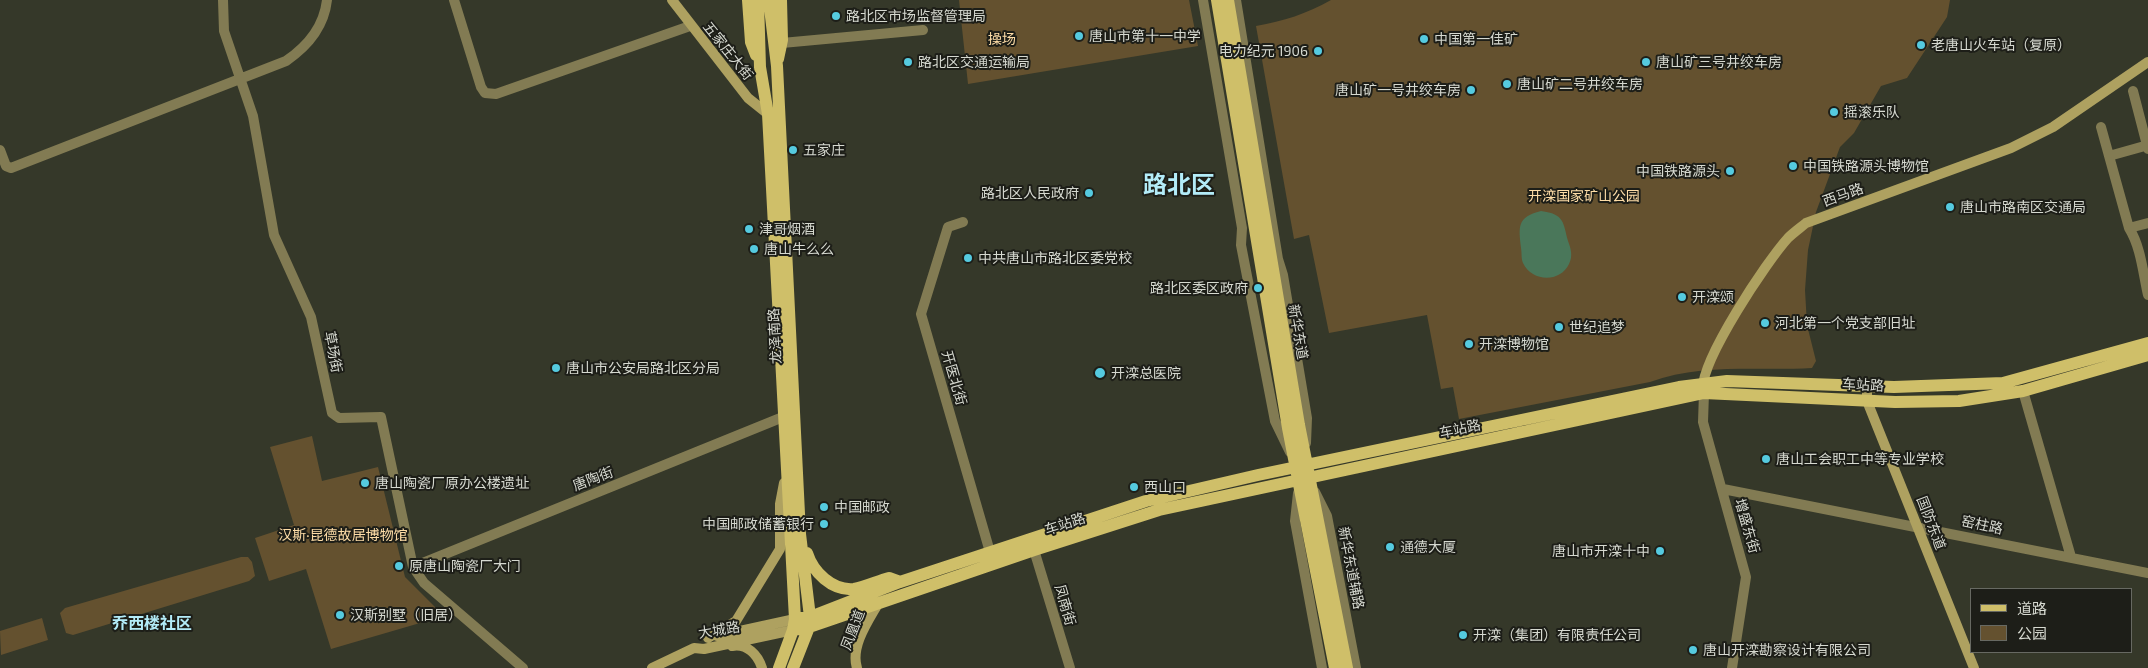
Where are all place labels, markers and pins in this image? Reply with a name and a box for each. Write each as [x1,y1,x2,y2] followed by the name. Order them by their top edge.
[846,8,986,24] place label: 路北区市场监督管理局
[830,10,842,22] marker: 路北区市场监督管理局
[1089,28,1201,44] place label: 唐山市第十一中学
[1073,30,1085,42] marker: 唐山市第十一中学
[1434,31,1518,47] place label: 中国第一佳矿
[1418,33,1430,45] marker: 中国第一佳矿
[1931,37,2071,53] place label: 老唐山火车站（复原）
[1915,39,1927,51] marker: 老唐山火车站（复原）
[1219,43,1308,59] place label: 电力纪元 1906
[1312,45,1324,57] marker: 电力纪元 1906
[918,54,1030,70] place label: 路北区交通运输局
[1656,54,1782,70] place label: 唐山矿三号井绞车房
[902,56,914,68] marker: 路北区交通运输局
[1640,56,1652,68] marker: 唐山矿三号井绞车房
[1517,76,1643,92] place label: 唐山矿二号井绞车房
[1501,78,1513,90] marker: 唐山矿二号井绞车房
[1335,82,1461,98] place label: 唐山矿一号井绞车房
[1465,84,1477,96] marker: 唐山矿一号井绞车房
[1844,104,1900,120] place label: 摇滚乐队
[1828,106,1840,118] marker: 摇滚乐队
[803,142,845,158] place label: 五家庄
[787,144,799,156] marker: 五家庄
[1803,158,1929,174] place label: 中国铁路源头博物馆
[1787,160,1799,172] marker: 中国铁路源头博物馆
[1636,163,1720,179] place label: 中国铁路源头
[1724,165,1736,177] marker: 中国铁路源头
[981,185,1079,201] place label: 路北区人民政府
[1083,187,1095,199] marker: 路北区人民政府
[1960,199,2086,215] place label: 唐山市路南区交通局
[1944,201,1956,213] marker: 唐山市路南区交通局
[759,221,815,237] place label: 津哥烟酒
[743,223,755,235] marker: 津哥烟酒
[764,241,834,257] place label: 唐山牛么么
[748,243,760,255] marker: 唐山牛么么
[978,250,1132,266] place label: 中共唐山市路北区委党校
[962,252,974,264] marker: 中共唐山市路北区委党校
[1150,280,1248,296] place label: 路北区委区政府
[1252,282,1264,294] marker: 路北区委区政府
[1692,289,1734,305] place label: 开滦颂
[1676,291,1688,303] marker: 开滦颂
[1775,315,1915,331] place label: 河北第一个党支部旧址
[1759,317,1771,329] marker: 河北第一个党支部旧址
[1569,319,1625,335] place label: 世纪追梦
[1553,321,1565,333] marker: 世纪追梦
[1479,336,1549,352] place label: 开滦博物馆
[1463,338,1475,350] marker: 开滦博物馆
[566,360,720,376] place label: 唐山市公安局路北区分局
[550,362,562,374] marker: 唐山市公安局路北区分局
[1111,365,1181,381] place label: 开滦总医院
[1093,366,1107,380] marker: 开滦总医院
[1776,451,1944,467] place label: 唐山工会职工中等专业学校
[1760,453,1772,465] marker: 唐山工会职工中等专业学校
[375,475,529,491] place label: 唐山陶瓷厂原办公楼遗址
[359,477,371,489] marker: 唐山陶瓷厂原办公楼遗址
[1144,479,1186,495] place label: 西山口
[1128,481,1140,493] marker: 西山口
[834,499,890,515] place label: 中国邮政
[818,501,830,513] marker: 中国邮政
[702,516,814,532] place label: 中国邮政储蓄银行
[818,518,830,530] marker: 中国邮政储蓄银行
[1400,539,1456,555] place label: 通德大厦
[1384,541,1396,553] marker: 通德大厦
[1552,543,1650,559] place label: 唐山市开滦十中
[1654,545,1666,557] marker: 唐山市开滦十中
[409,558,521,574] place label: 原唐山陶瓷厂大门
[393,560,405,572] marker: 原唐山陶瓷厂大门
[350,607,462,623] place label: 汉斯别墅（旧居）
[334,609,346,621] marker: 汉斯别墅（旧居）
[1473,627,1641,643] place label: 开滦（集团）有限责任公司
[1457,629,1469,641] marker: 开滦（集团）有限责任公司
[1703,642,1871,658] place label: 唐山开滦勘察设计有限公司
[1687,644,1699,656] marker: 唐山开滦勘察设计有限公司

